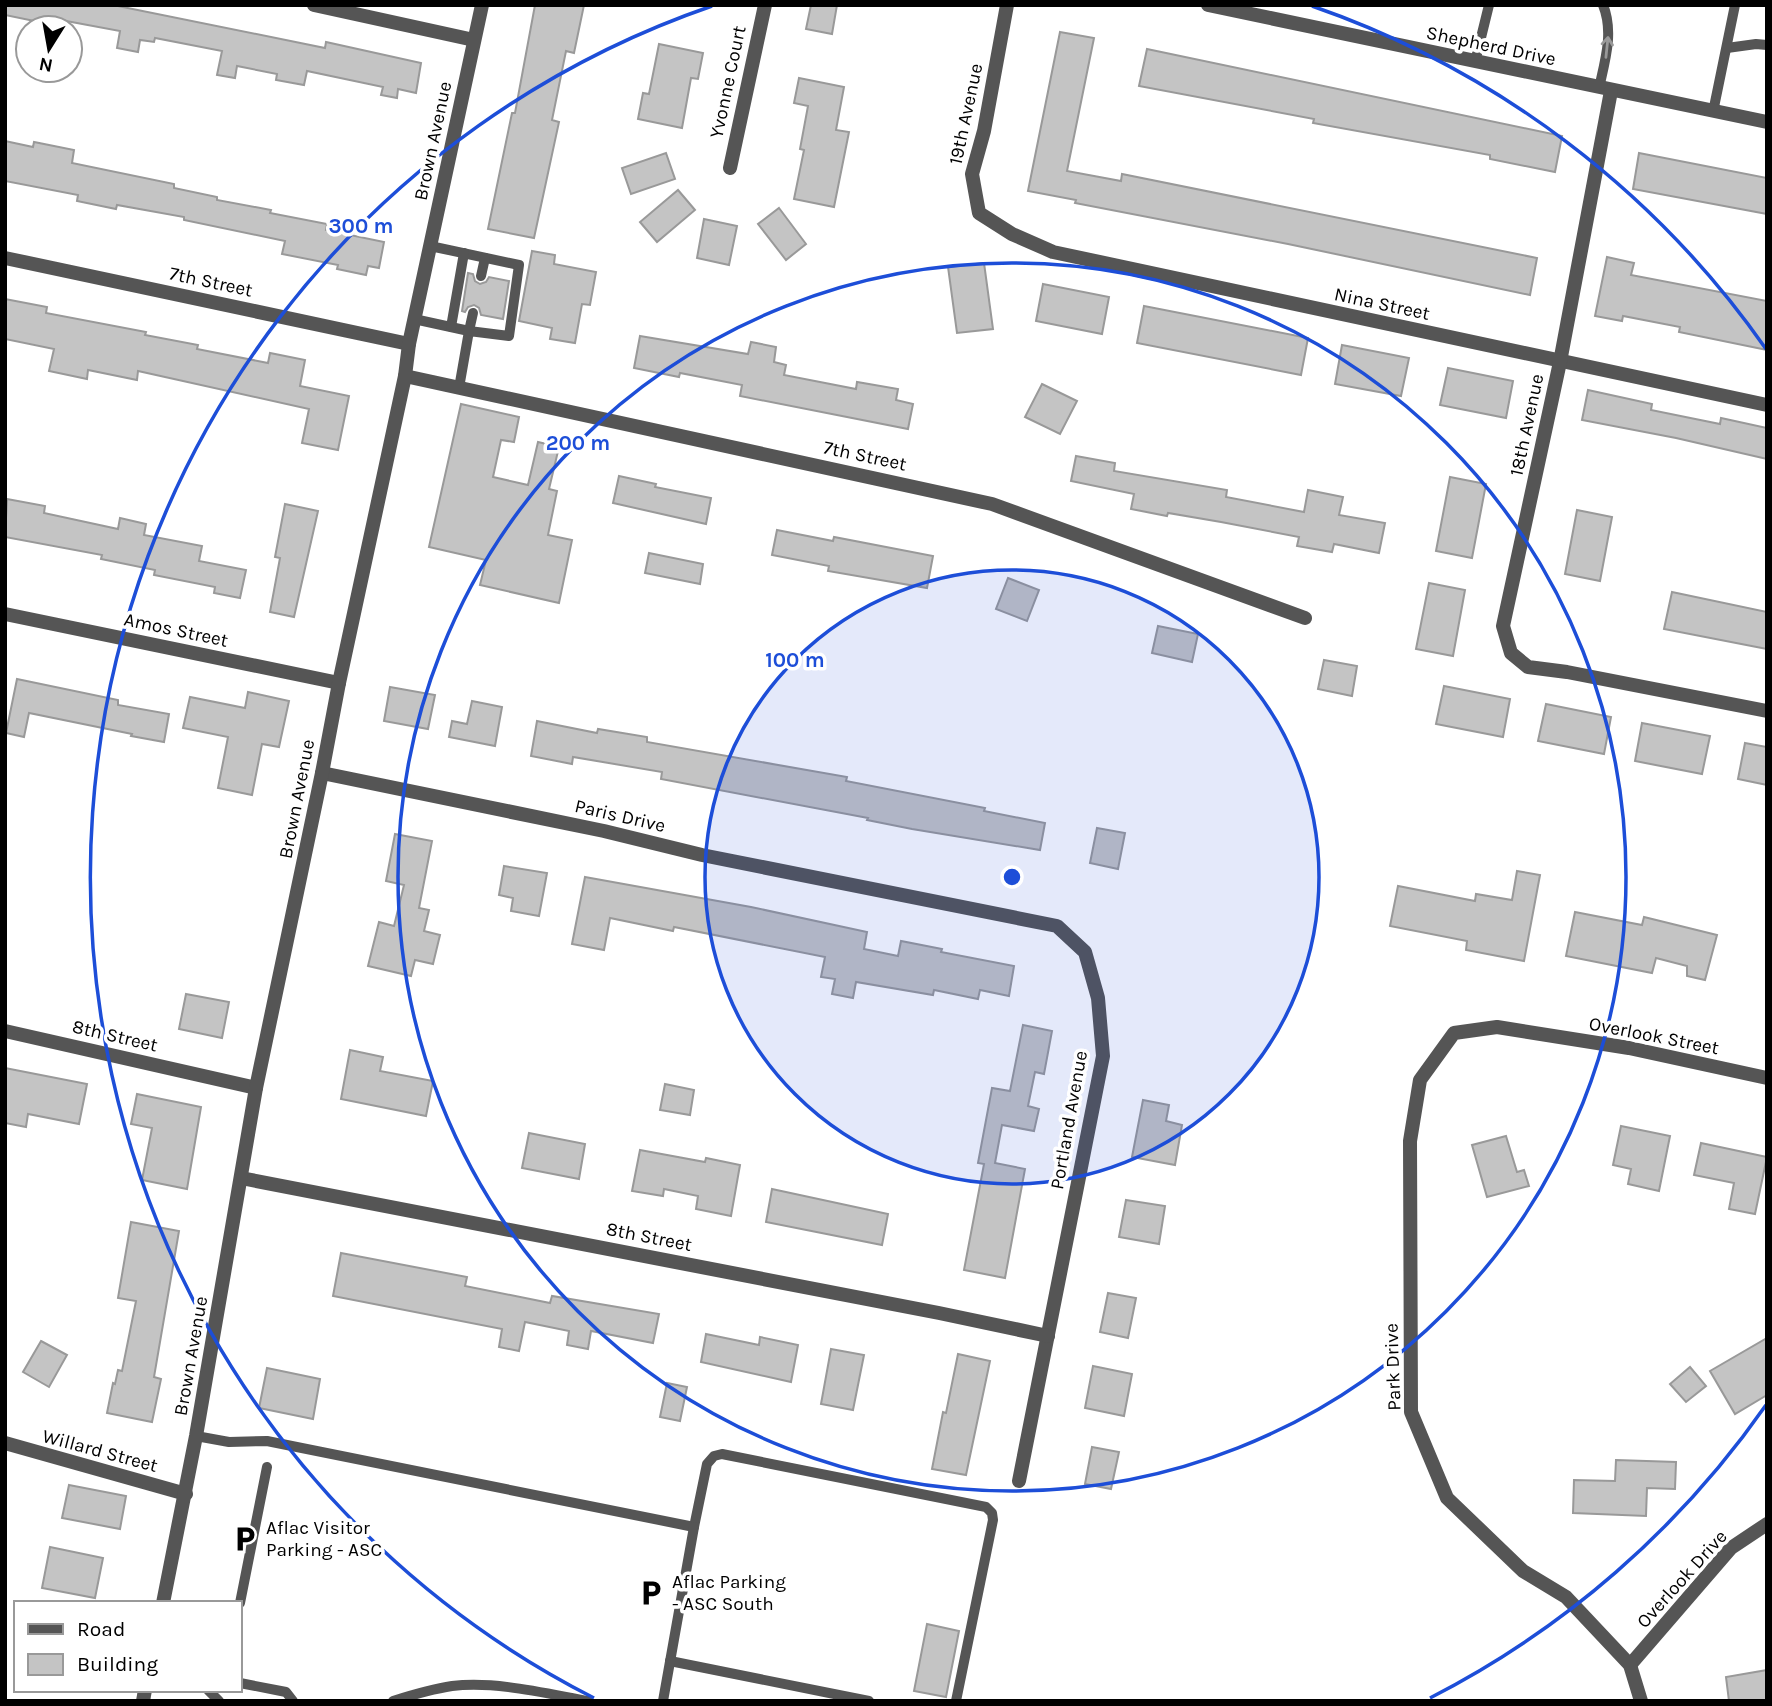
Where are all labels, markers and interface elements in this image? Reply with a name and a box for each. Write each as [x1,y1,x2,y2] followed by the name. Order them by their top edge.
[14,14,84,84] north arrow
[1424,22,1558,70] street label: Shepherd Drive
[705,24,751,140] street label: Yvonne Court
[1600,36,1613,58] one-way arrow
[37,53,55,77] text: N
[945,61,987,167] street label: 19th Avenue
[410,79,456,203] street label: Brown Avenue
[329,214,393,238] text: 300 m
[168,262,254,302] street label: 7th Street
[1332,283,1432,325] street label: Nina Street
[1505,372,1549,478] street label: 18th Avenue
[546,431,610,455] text: 200 m
[822,436,908,476] street label: 7th Street
[122,608,230,652] street label: Amos Street
[765,648,825,672] text: 100 m
[275,737,319,861] street label: Brown Avenue
[573,795,667,837] street label: Paris Drive
[1000,865,1024,889] centre of rings
[1587,1013,1721,1059] street label: Overlook Street
[70,1016,160,1056] street label: 8th Street
[1046,1049,1092,1191] street label: Portland Avenue
[604,1218,694,1256] street label: 8th Street
[170,1294,212,1418] street label: Brown Avenue
[1380,1323,1406,1411] street label: Park Drive
[40,1425,160,1477] street label: Willard Street
[266,1517,382,1561] place label: Aflac Visitor Parking - ASC
[230,1524,260,1554] parking icon: Aflac Visitor Parking - ASC
[1632,1526,1732,1632] street label: Overlook Drive
[672,1571,786,1615] place label: Aflac Parking - ASC South
[636,1578,666,1608] parking icon: Aflac Parking - ASC South
[14,1601,242,1692] legend
[77,1617,125,1641] text: Road
[77,1652,158,1676] text: Building

